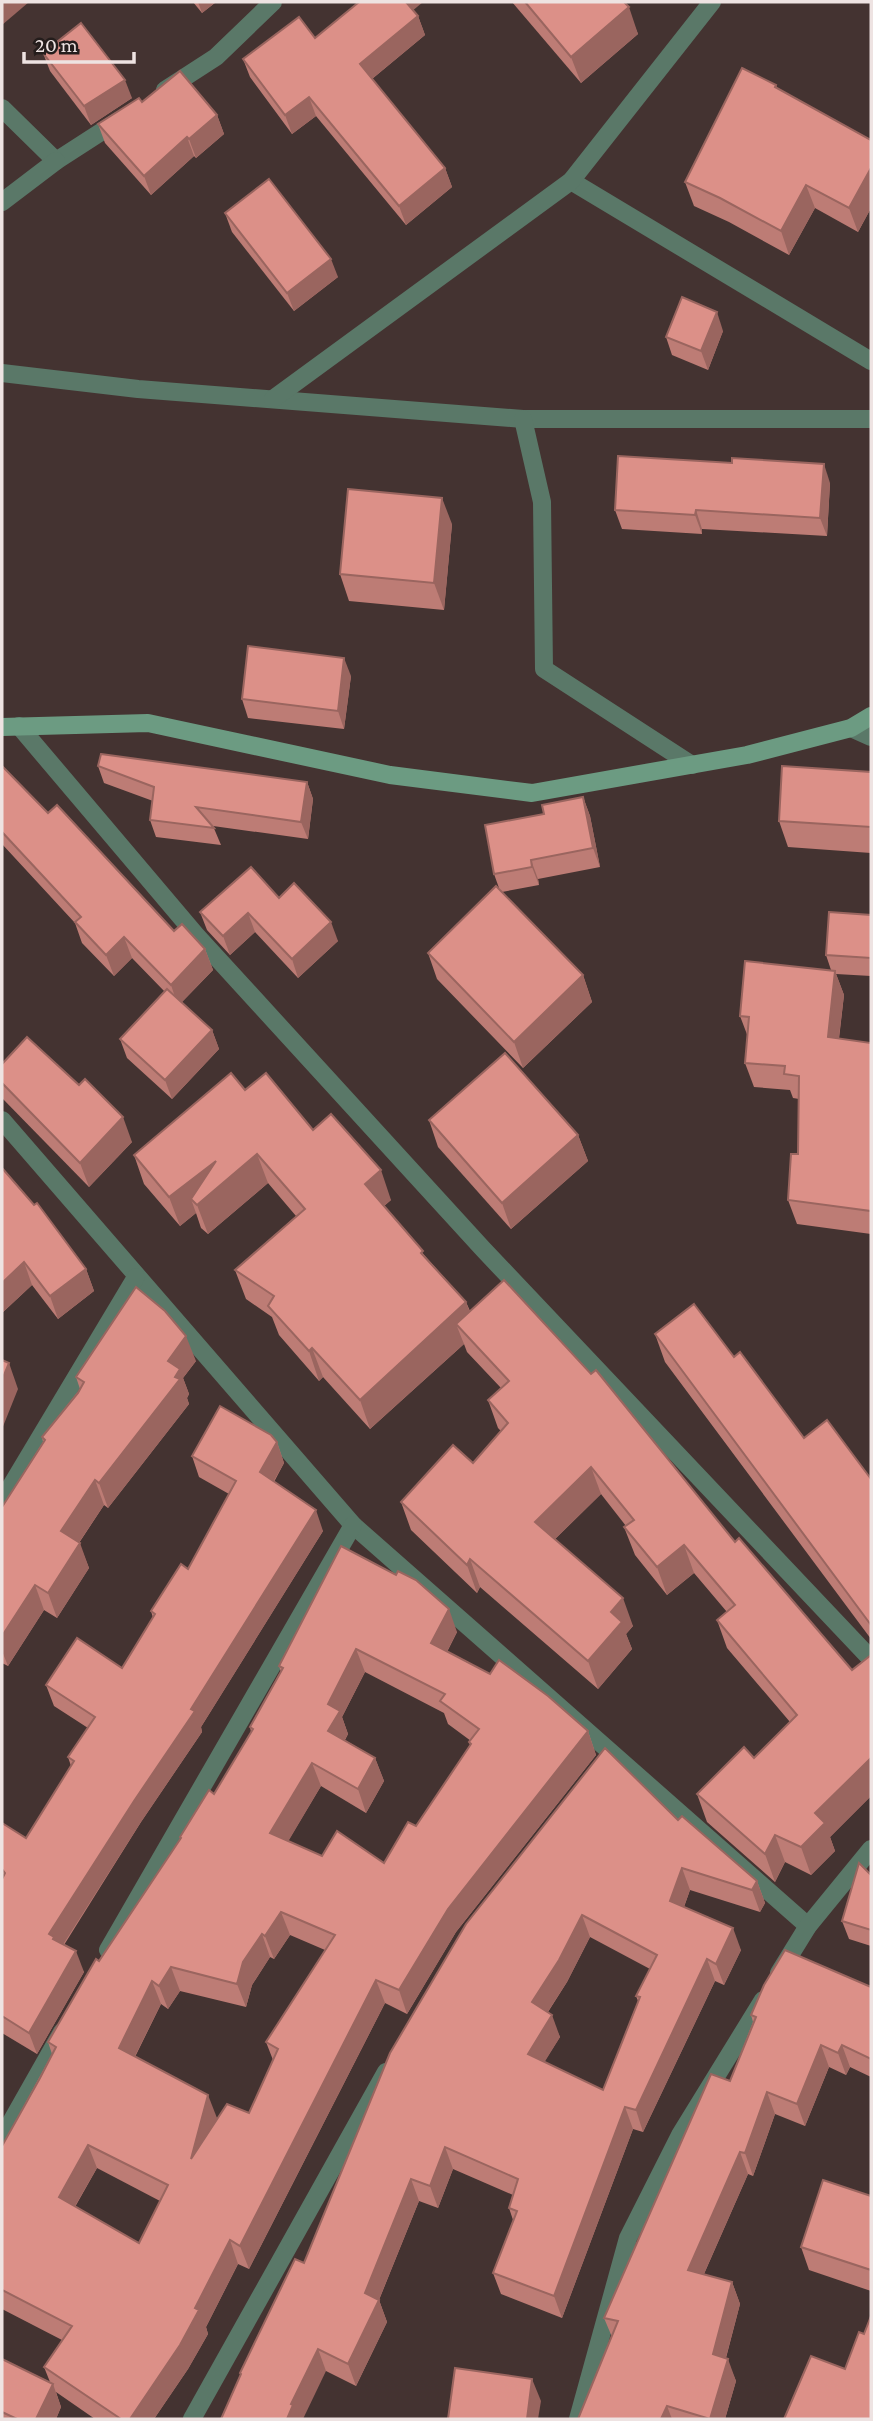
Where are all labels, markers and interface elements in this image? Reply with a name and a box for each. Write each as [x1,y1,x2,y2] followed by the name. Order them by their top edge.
[24,21,135,65] scale bar
[35,33,78,57] text: 20 m

